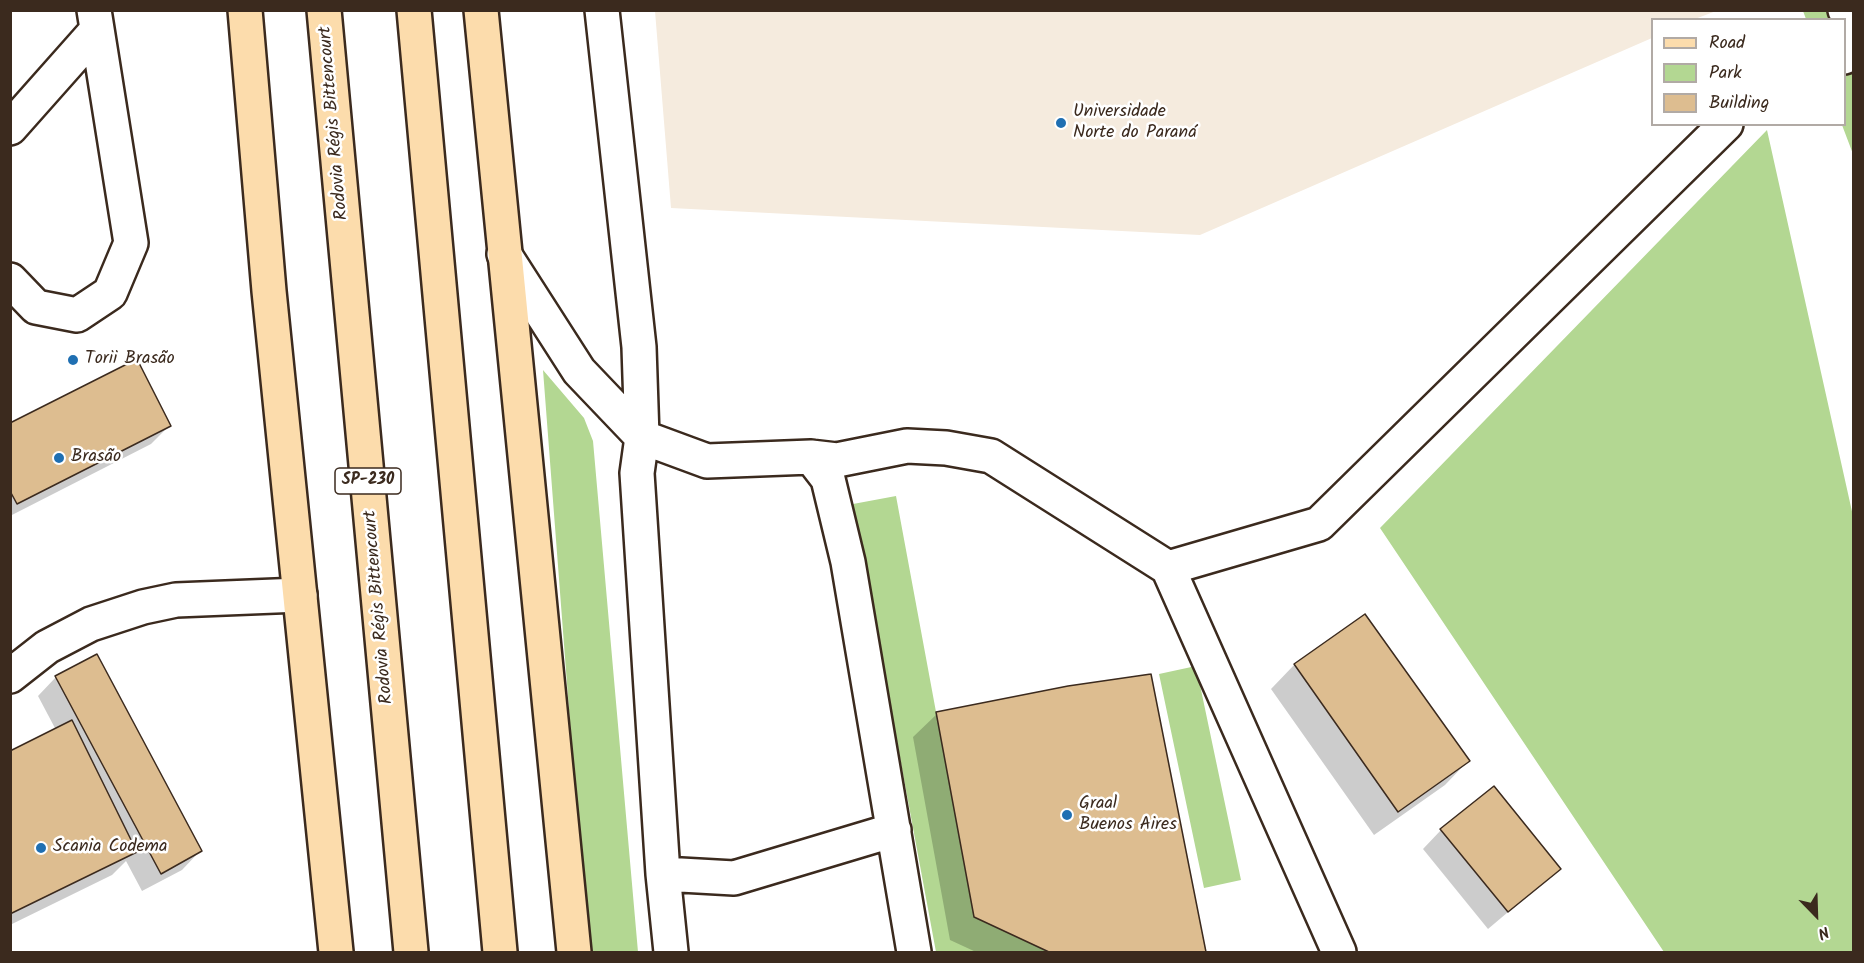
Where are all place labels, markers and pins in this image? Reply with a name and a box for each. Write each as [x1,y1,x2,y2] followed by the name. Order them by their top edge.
[1073,102,1197,144] place label: Universidade Norte do Paraná
[1054,116,1068,130] marker: Universidade Norte do Paraná
[85,349,175,371] place label: Torii Brasão
[66,353,80,367] marker: Torii Brasão
[71,447,121,469] place label: Brasão
[52,451,66,465] marker: Brasão
[1079,794,1177,836] place label: Graal Buenos Aires
[1060,808,1074,822] marker: Graal Buenos Aires
[53,837,167,859] place label: Scania Codema
[34,841,48,855] marker: Scania Codema

